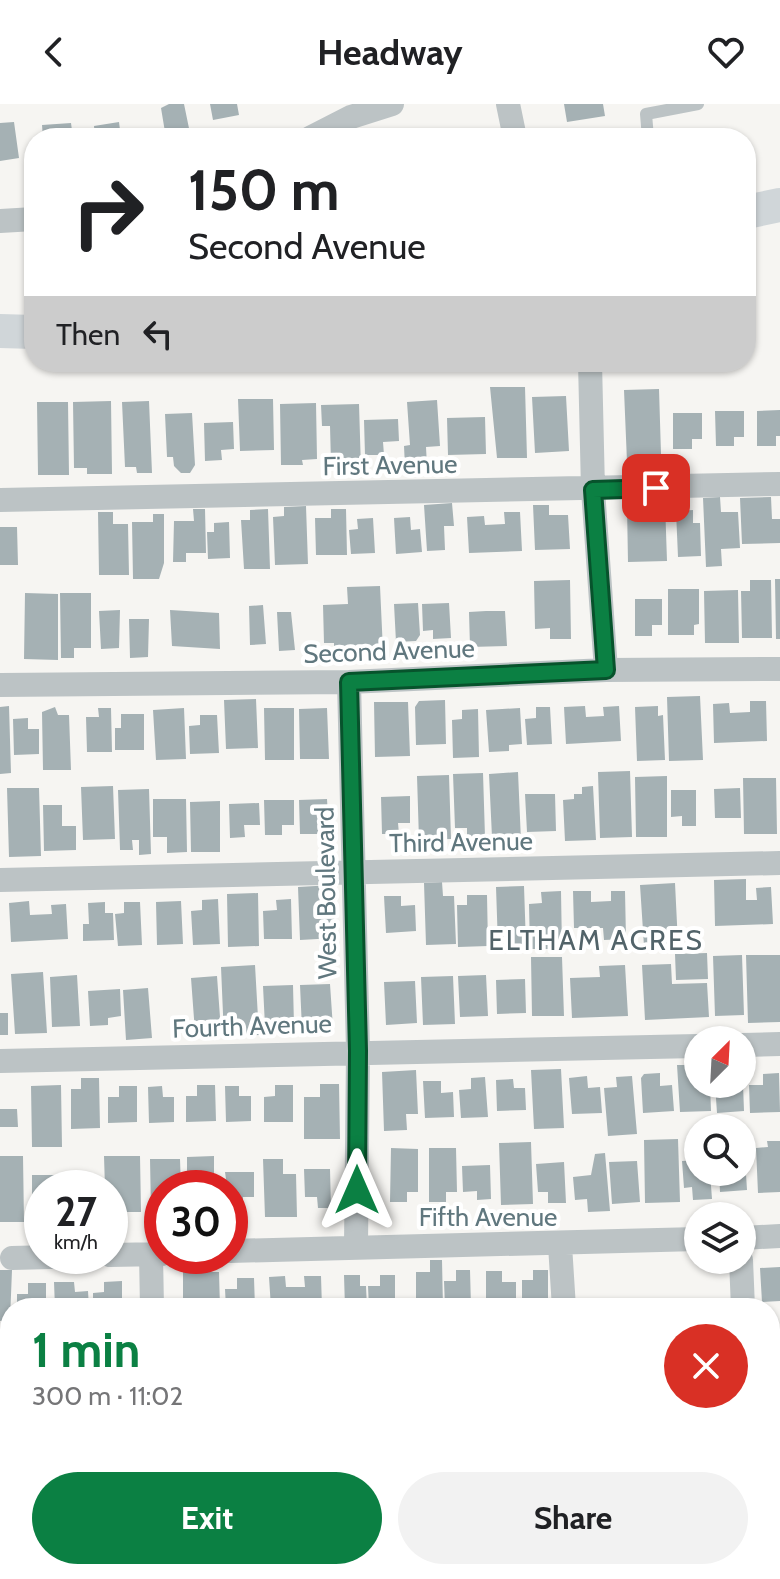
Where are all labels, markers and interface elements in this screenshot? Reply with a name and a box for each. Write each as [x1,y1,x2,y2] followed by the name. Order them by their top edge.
[32,30,76,74] icon: back
[317,30,463,74] text: Headway
[704,30,748,74] icon: heart
[188,156,340,224] text: 150 m
[56,160,160,264] icon: right
[188,224,426,268] text: Second Avenue
[136,312,180,356] icon: left
[56,316,120,353] text: Then
[322,448,458,482] street label: First Avenue
[622,454,690,522] pin
[634,466,678,510] icon: arrive
[303,632,475,670] street label: Second Avenue
[308,807,344,979] street label: West Boulevard
[389,825,533,859] street label: Third Avenue
[488,923,704,957] district label: ELTHAM ACRES
[172,1007,332,1045] street label: Fourth Avenue
[684,1026,756,1098] north arrow
[684,1026,756,1274] map controls
[684,1114,756,1186] button: search
[315,1148,399,1232] position arrow
[144,1170,248,1274] speed limit sign: 30
[55,1187,97,1236] text: 27
[419,1201,557,1233] street label: Fifth Avenue
[684,1202,756,1274] button: layers
[54,1230,98,1254] text: km/h
[32,1321,140,1379] text: 1 min
[664,1324,748,1408] button: close
[32,1380,183,1412] text: 300 m · 11:02
[32,1472,382,1564] button: Exit
[398,1472,748,1564] button: Share

